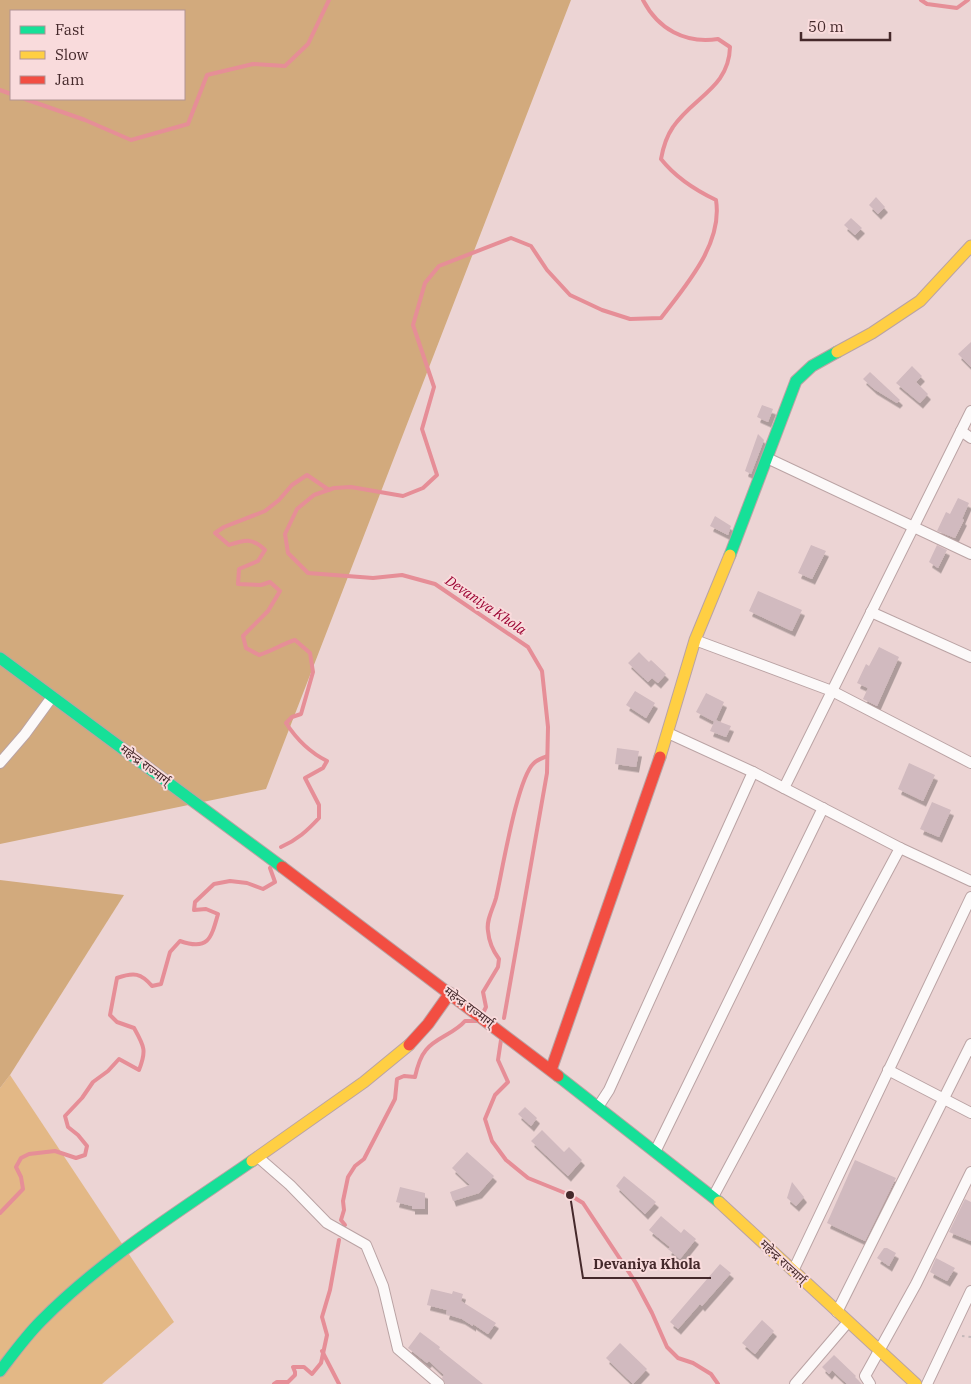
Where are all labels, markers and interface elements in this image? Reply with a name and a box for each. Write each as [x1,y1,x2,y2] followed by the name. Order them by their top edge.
[10,10,185,100] legend
[801,10,890,42] scale bar
[808,17,844,36] text: 50 m
[55,20,85,39] text: Fast
[55,45,89,64] text: Slow
[55,70,84,89] text: Jam
[441,571,530,639] water label: Devaniya Khola
[117,741,175,789] street label: महेन्द्र राज्मार्ग्
[441,983,499,1031] street label: महेन्द्र राज्मार्ग्
[757,1236,811,1288] street label: महेन्द्र राज्मार्ग्
[583,1249,711,1278] callout: Devaniya Khola
[593,1255,701,1273] text: Devaniya Khola

